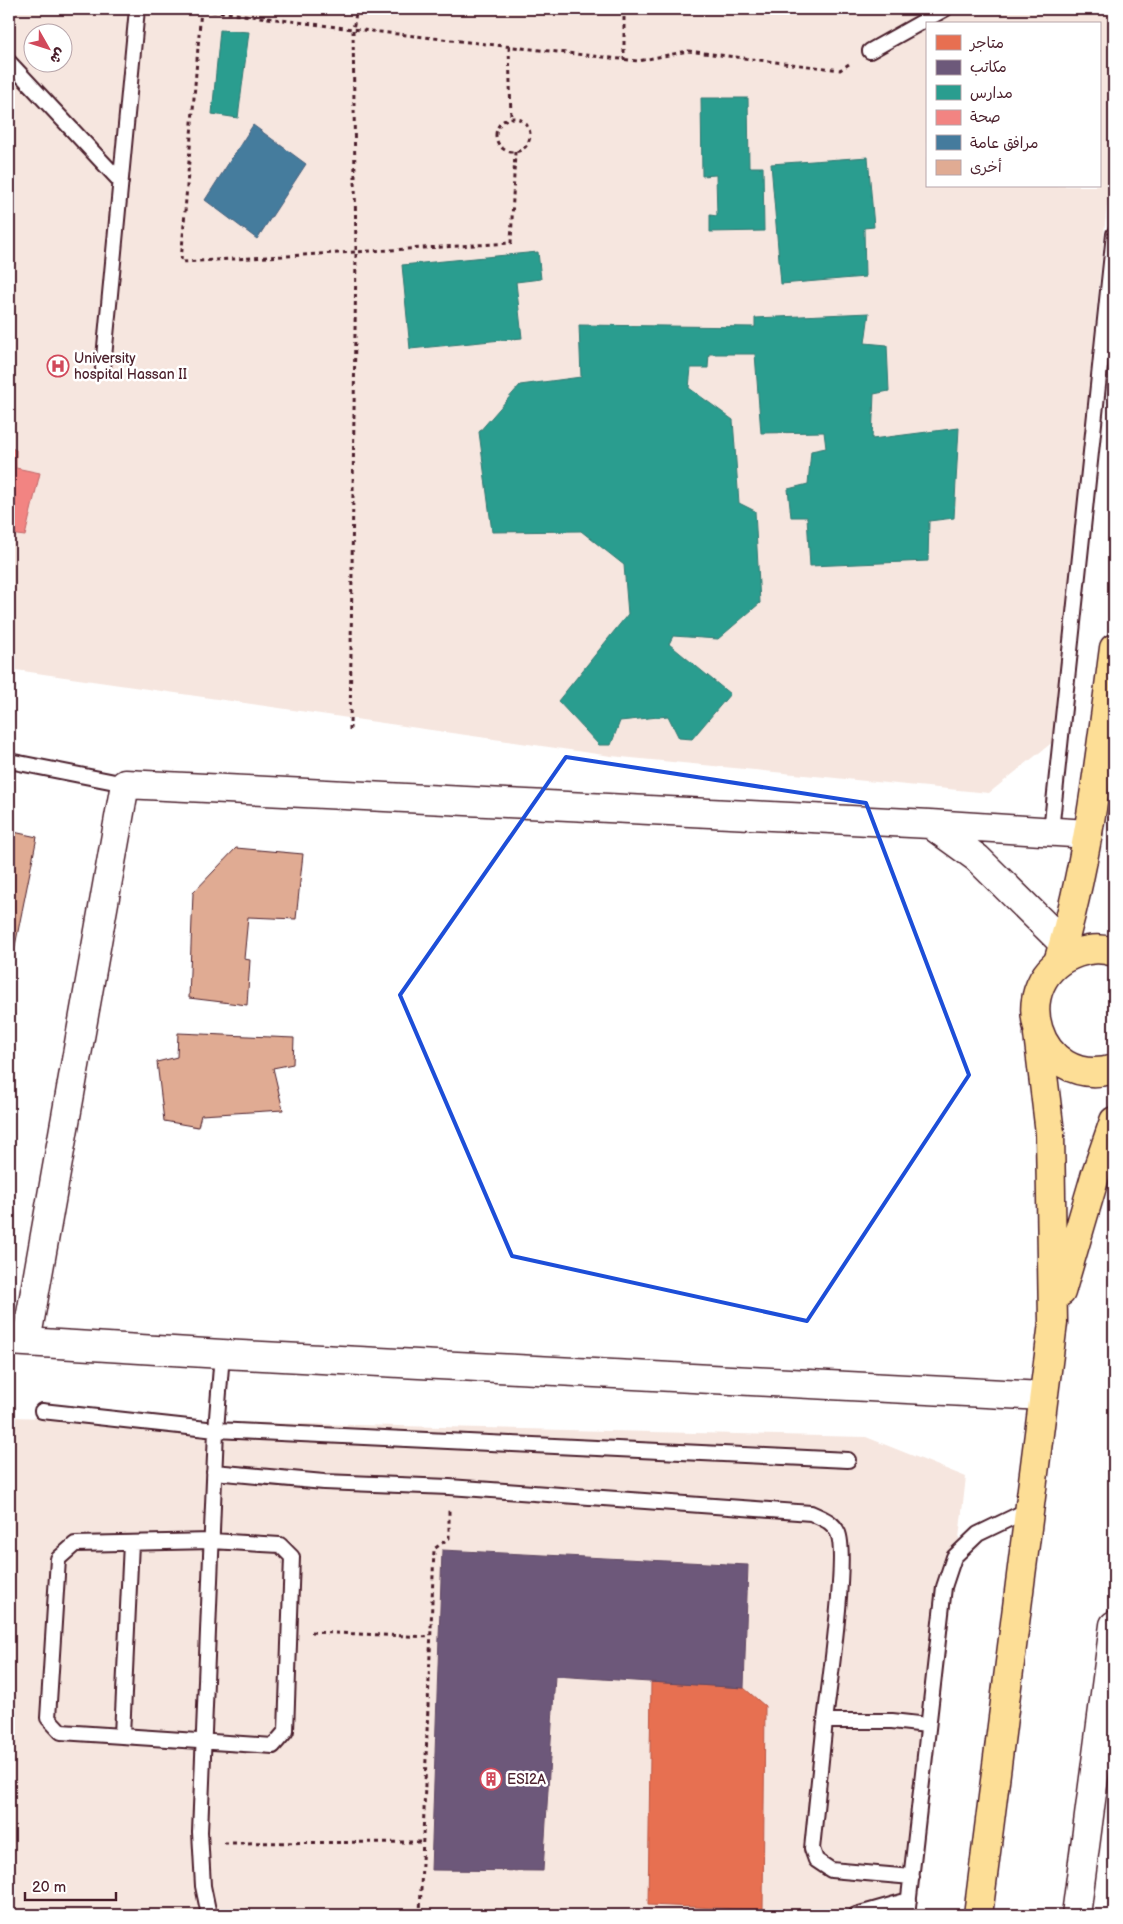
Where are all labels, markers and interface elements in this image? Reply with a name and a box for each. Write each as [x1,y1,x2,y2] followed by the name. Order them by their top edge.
[22,22,72,72] north arrow
[926,22,1100,188] legend
[968,34,1004,53] text: متاجر
[46,45,69,67] text: ش
[970,58,1007,77] text: مكاتب
[970,84,1013,103] text: مدارس
[970,108,1001,127] text: صحة
[970,134,1038,153] text: مرافق عامة
[970,158,1002,177] text: أخرى
[74,350,187,383] place label: University hospital Hassan II
[46,354,70,378] hospital icon: University hospital Hassan II
[479,1767,503,1791] building icon: ESI2A
[507,1771,546,1788] place label: ESI2A
[25,1869,116,1901] scale bar
[32,1878,66,1897] text: 20 m

